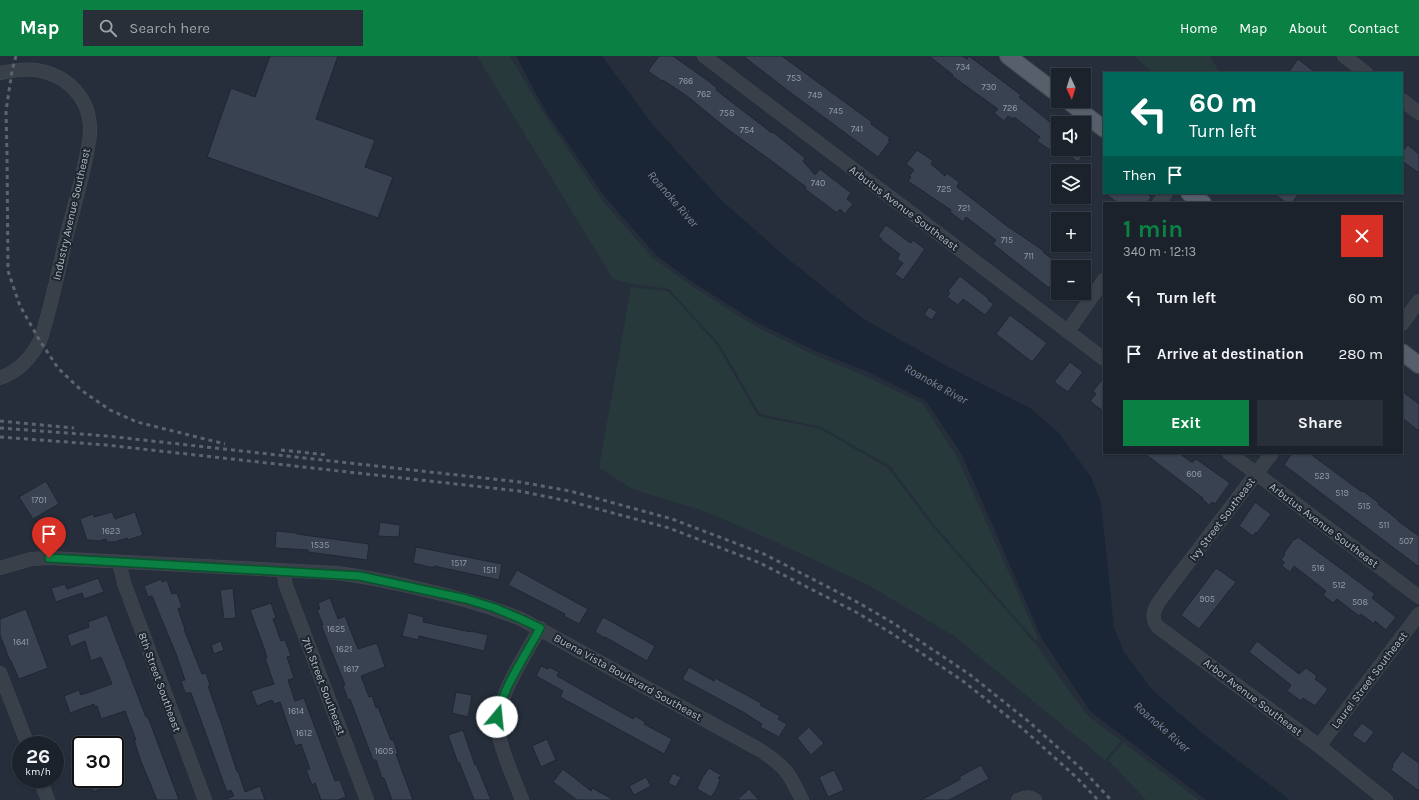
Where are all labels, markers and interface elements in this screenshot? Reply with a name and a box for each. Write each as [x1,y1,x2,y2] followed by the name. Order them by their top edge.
[83,10,363,46] search box
[20,17,59,39] text: Map
[97,17,119,39] icon: search
[129,19,210,37] text: Search here
[1180,20,1217,37] text: Home
[1239,20,1267,37] text: Map
[1289,20,1327,37] text: About
[1349,20,1399,37] text: Contact
[956,62,970,72] house number: 734
[1051,68,1091,108] north arrow
[1051,68,1091,300] map controls
[787,73,801,83] house number: 753
[679,76,693,86] house number: 766
[982,82,996,92] house number: 730
[1189,86,1257,119] text: 60 m
[1123,88,1175,140] icon: left
[697,89,711,99] house number: 762
[808,90,822,100] house number: 749
[1003,103,1017,113] house number: 726
[829,106,843,116] house number: 745
[720,108,735,118] house number: 758
[1051,116,1091,156] button: sound
[1189,120,1257,142] text: Turn left
[851,124,863,134] house number: 741
[740,125,754,135] house number: 754
[50,147,93,281] street label: Industry Avenue Southeast
[847,163,961,254] street label: Arbutus Avenue Southeast
[1051,164,1091,204] button: layers
[1164,164,1186,186] icon: arrive
[1123,166,1156,184] text: Then
[645,168,702,231] water label: Roanoke River
[811,178,825,188] house number: 740
[937,184,951,194] house number: 725
[958,203,970,213] house number: 721
[1051,212,1091,252] button: +
[1123,215,1183,243] text: 1 min
[1341,215,1383,257] button: close
[1001,235,1013,245] house number: 715
[1123,244,1196,259] text: 340 m · 12:13
[1024,251,1034,261] house number: 711
[1051,260,1091,300] button: −
[1123,287,1145,309] icon: left
[1157,289,1216,307] text: Turn left
[1348,289,1383,307] text: 60 m
[1123,343,1145,365] icon: arrive
[1157,345,1304,363] text: Arrive at destination
[1339,345,1383,363] text: 280 m
[902,361,971,408] water label: Roanoke River
[1123,400,1249,446] button: Exit
[1257,400,1383,446] button: Share
[1186,469,1202,479] house number: 606
[1314,471,1330,481] house number: 523
[1187,475,1258,563] street label: Ivy Street Southeast
[1267,480,1381,571] street label: Arbutus Avenue Southeast
[1335,488,1349,498] house number: 519
[31,495,47,505] house number: 1701
[1357,501,1371,511] house number: 515
[32,517,66,558] pin
[1378,520,1390,530] house number: 511
[38,523,60,545] icon: arrive
[102,526,120,536] house number: 1623
[1399,536,1414,546] house number: 507
[311,540,329,550] house number: 1535
[451,558,467,568] house number: 1517
[1311,563,1325,573] house number: 516
[483,565,497,575] house number: 1511
[1332,580,1346,590] house number: 512
[1199,594,1215,604] house number: 905
[1352,597,1368,607] house number: 508
[327,624,345,634] house number: 1625
[1329,629,1410,731] street label: Laurel Street Southeast
[136,631,184,734] street label: 8th Street Southeast
[552,631,704,724] street label: Buena Vista Boulevard Southeast
[299,636,348,737] street label: 7th Street Southeast
[13,637,29,647] house number: 1641
[336,644,352,654] house number: 1621
[1201,656,1305,739] street label: Arbor Avenue Southeast
[343,664,359,674] house number: 1617
[476,696,518,738] position arrow
[1131,699,1194,756] water label: Roanoke River
[288,706,304,716] house number: 1614
[296,728,312,738] house number: 1612
[72,736,124,788] speed limit sign: 30
[26,745,50,768] text: 26
[375,746,393,756] house number: 1605
[25,766,51,778] text: km/h

